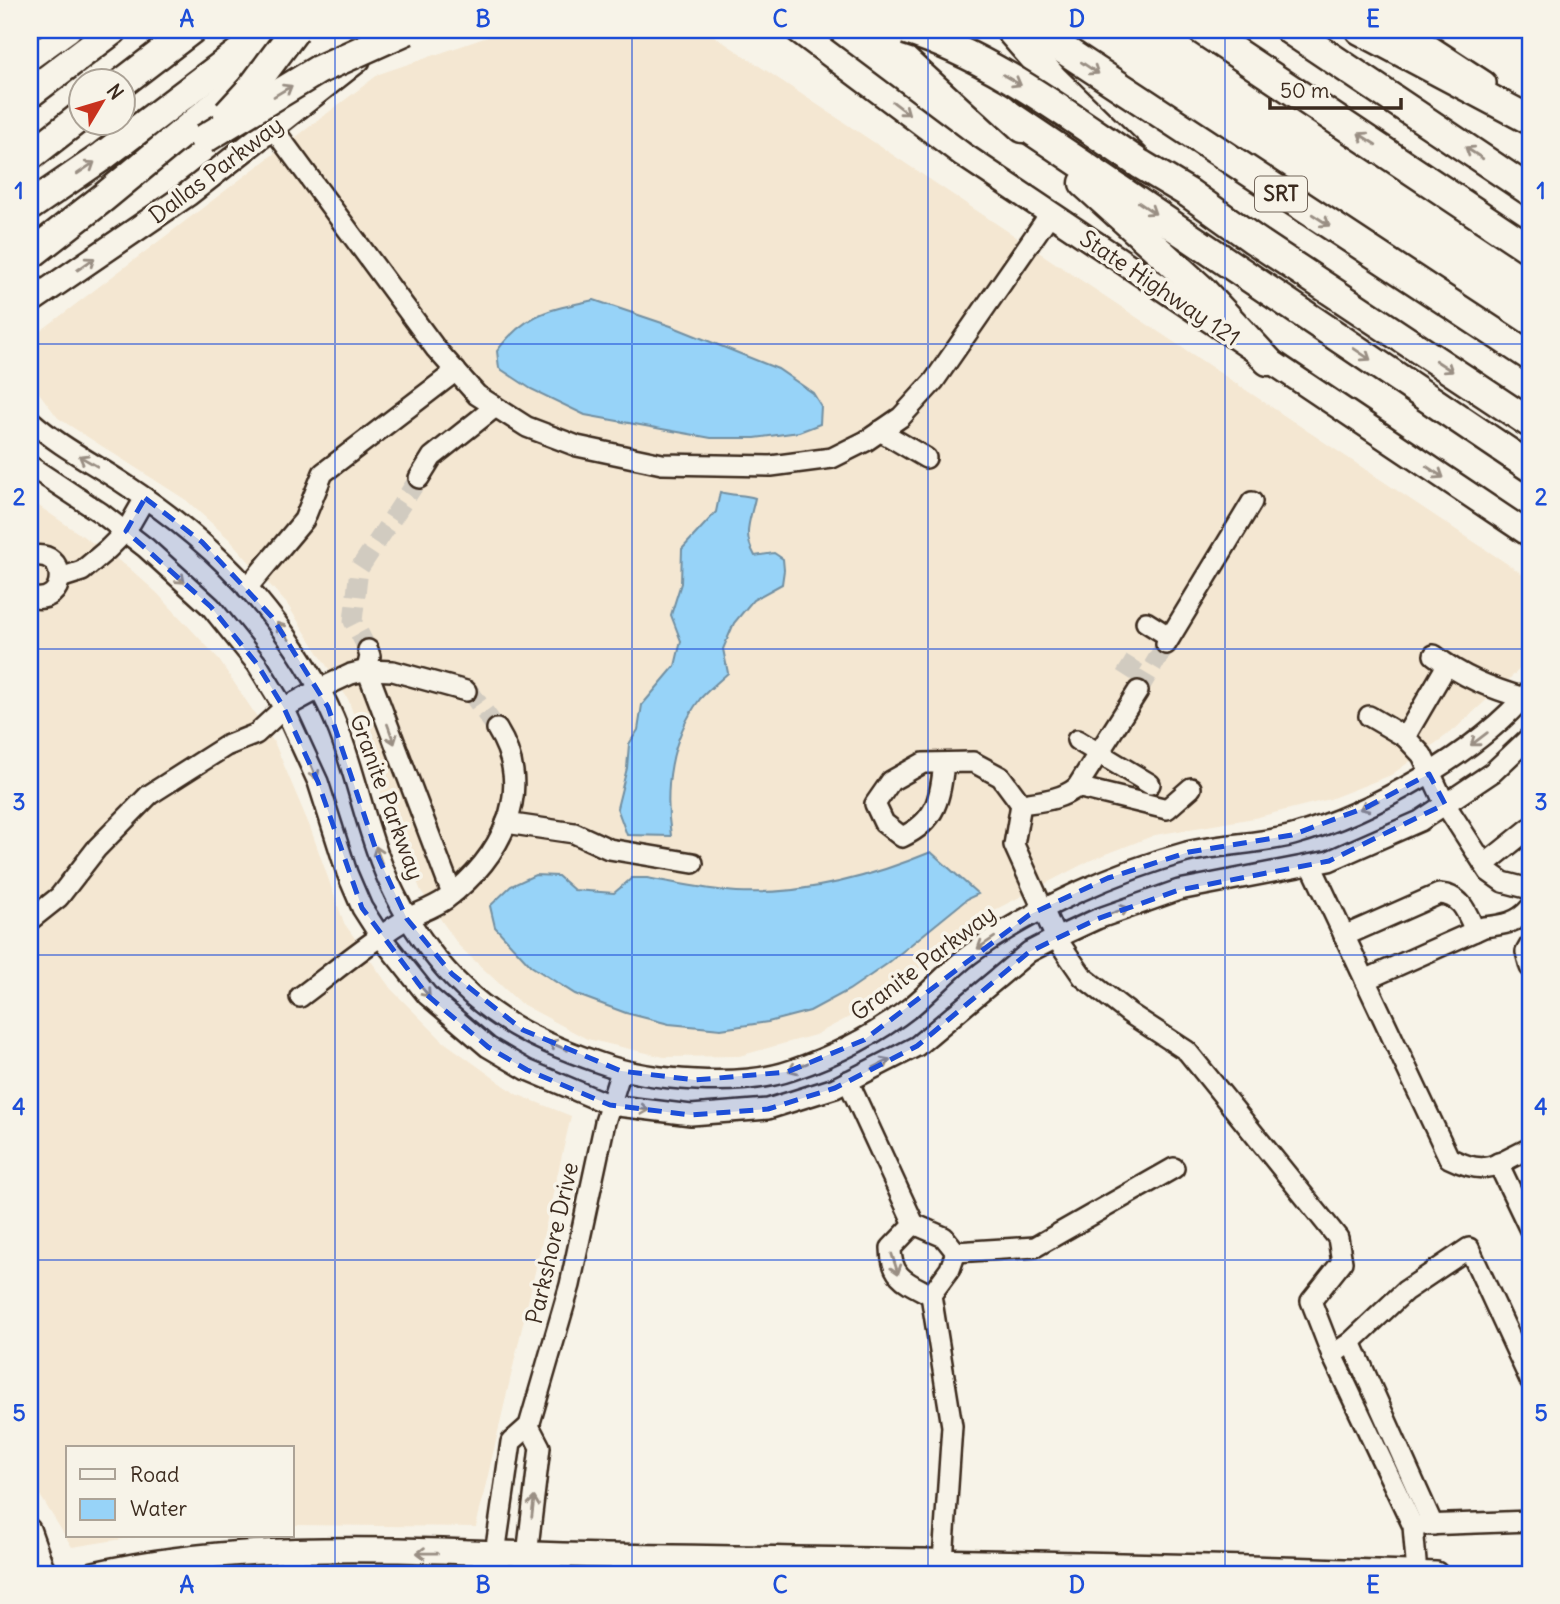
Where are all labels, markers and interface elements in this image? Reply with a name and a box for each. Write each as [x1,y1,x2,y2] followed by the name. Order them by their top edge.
[180,4,195,33] text: A
[475,4,491,33] text: B
[772,4,788,33] text: C
[1069,4,1085,33] text: D
[1366,4,1380,33] text: E
[1080,61,1100,75] one-way arrow
[66,66,136,136] north arrow
[1270,66,1401,110] scale bar
[1001,74,1022,87] one-way arrow
[1280,77,1329,104] text: 50 m
[102,79,129,104] text: N
[273,84,293,98] one-way arrow
[891,100,910,115] one-way arrow
[143,110,289,229] street label: Dallas Parkway
[1358,132,1377,146] one-way arrow
[1464,146,1484,160] one-way arrow
[76,160,95,175] one-way arrow
[14,176,24,205] text: 1
[1255,176,1307,212] road number: SRT
[1536,176,1546,205] text: 1
[1136,201,1156,215] one-way arrow
[1311,213,1330,228] one-way arrow
[1075,223,1246,352] street label: State Highway 121
[76,257,95,271] one-way arrow
[1352,347,1371,361] one-way arrow
[1434,359,1453,373] one-way arrow
[78,454,98,468] one-way arrow
[1425,465,1444,479] one-way arrow
[13,482,26,511] text: 2
[1535,482,1548,511] text: 2
[168,568,186,584] one-way arrow
[275,622,290,641] one-way arrow
[344,710,431,884] street label: Granite Parkway
[385,722,398,744] one-way arrow
[1470,731,1489,746] one-way arrow
[307,759,320,780] one-way arrow
[12,787,26,816] text: 3
[1534,787,1548,816] text: 3
[1359,799,1380,812] one-way arrow
[372,846,384,868] one-way arrow
[844,899,1001,1027] street label: Granite Parkway
[1107,904,1129,916] one-way arrow
[977,936,996,951] one-way arrow
[415,980,431,998] one-way arrow
[547,1039,569,1052] one-way arrow
[871,1057,891,1071] one-way arrow
[787,1062,809,1075] one-way arrow
[12,1092,26,1121] text: 4
[1534,1092,1548,1121] text: 4
[627,1102,650,1115] one-way arrow
[519,1159,584,1327] street label: Parkshore Drive
[889,1253,902,1275] one-way arrow
[12,1398,26,1427] text: 5
[1534,1398,1548,1427] text: 5
[66,1446,294,1538] legend
[130,1461,179,1488] text: Road
[130,1495,188,1522] text: Water
[526,1497,539,1519] one-way arrow
[416,1546,439,1559] one-way arrow
[180,1570,195,1599] text: A
[475,1570,491,1599] text: B
[772,1570,788,1599] text: C
[1069,1570,1085,1599] text: D
[1366,1570,1380,1599] text: E

